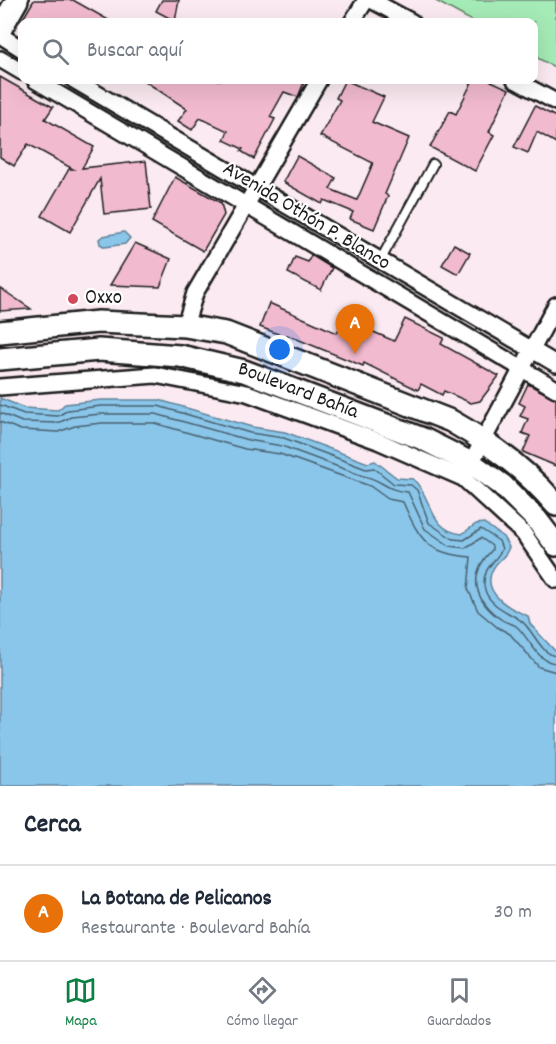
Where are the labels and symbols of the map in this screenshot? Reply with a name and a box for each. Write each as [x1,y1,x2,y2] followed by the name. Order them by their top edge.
[216,155,396,279] street label: Avenida Othón P. Blanco
[85,284,122,314] place label: Oxxo
[66,292,80,306] marker: Oxxo
[336,304,374,354] pin: A
[265,335,294,364] your location
[235,355,364,428] street label: Boulevard Bahía

